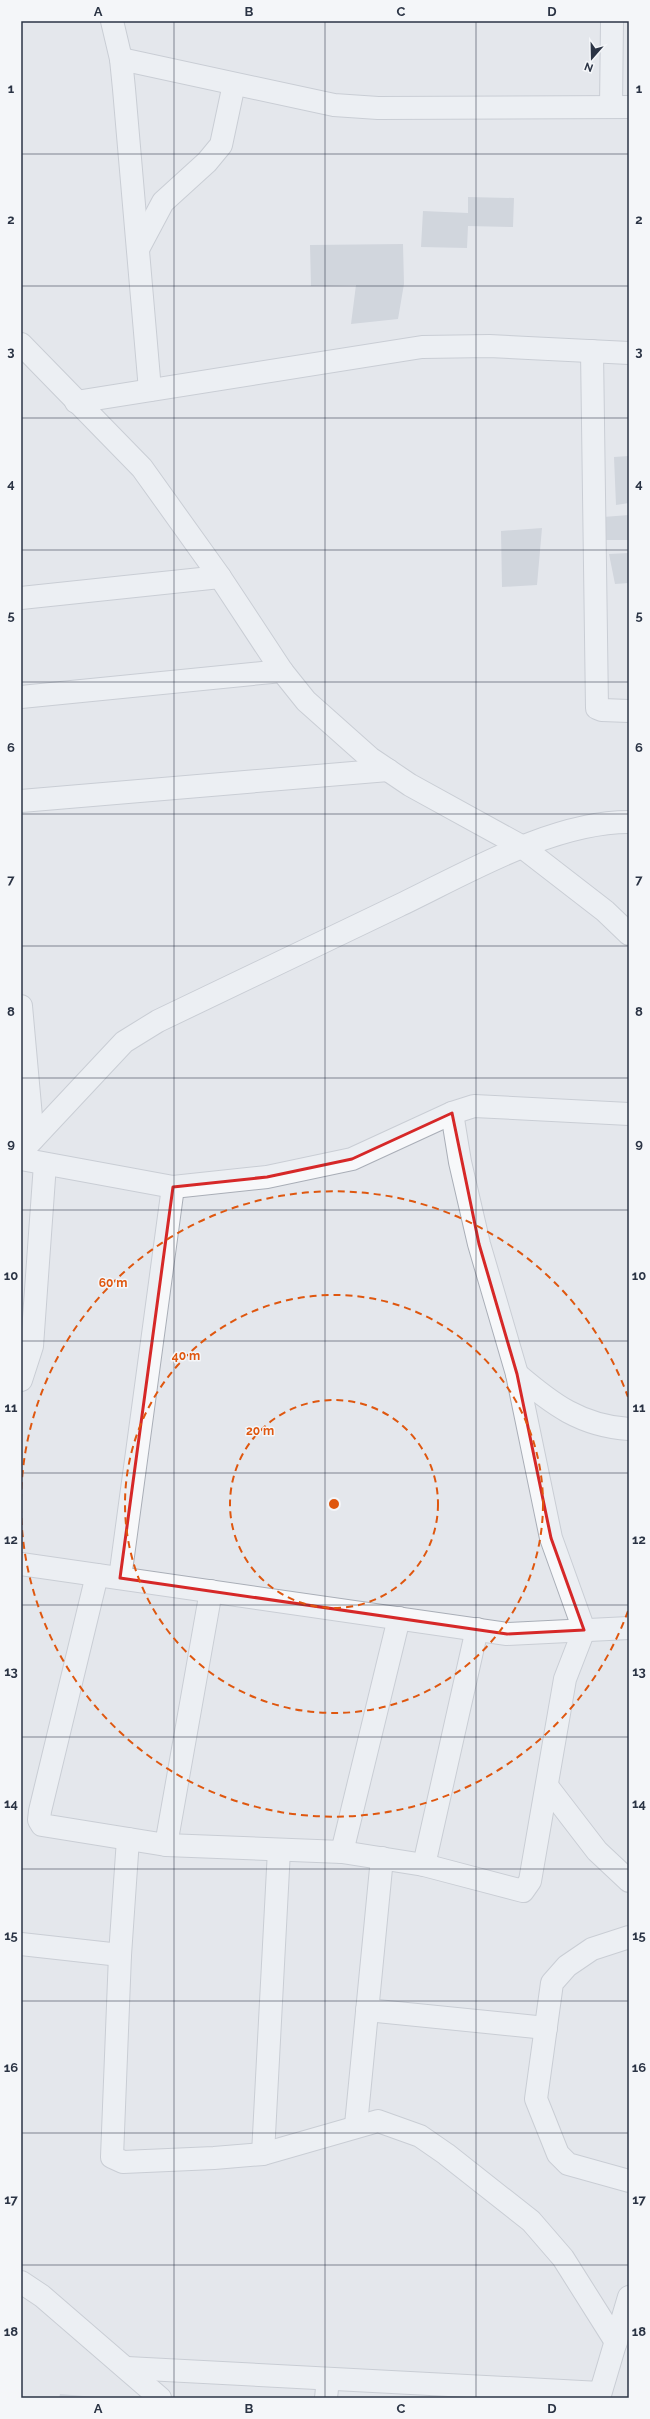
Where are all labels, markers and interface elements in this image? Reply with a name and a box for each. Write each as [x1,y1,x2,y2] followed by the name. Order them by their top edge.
[94,4,103,19] text: A
[245,4,254,19] text: B
[397,4,406,19] text: C
[547,4,557,19] text: D
[572,38,612,78] north arrow
[583,59,595,74] text: N
[8,81,15,96] text: 1
[636,81,643,96] text: 1
[7,212,15,227] text: 2
[635,212,643,227] text: 2
[7,344,15,359] text: 3
[635,344,643,359] text: 3
[7,476,15,491] text: 4
[635,476,643,491] text: 4
[7,608,15,623] text: 5
[635,608,643,623] text: 5
[7,740,15,755] text: 6
[635,740,643,755] text: 6
[7,872,15,887] text: 7
[635,872,643,887] text: 7
[7,1004,15,1019] text: 8
[635,1004,643,1019] text: 8
[7,1136,15,1151] text: 9
[635,1136,643,1151] text: 9
[4,1268,18,1283] text: 10
[632,1268,646,1283] text: 10
[99,1276,127,1290] text: 60 m
[172,1349,200,1363] text: 40 m
[5,1400,18,1415] text: 11
[633,1400,646,1415] text: 11
[246,1424,274,1438] text: 20 m
[327,1497,341,1511] centre of rings
[4,1532,18,1547] text: 12
[632,1532,646,1547] text: 12
[4,1664,18,1679] text: 13
[632,1664,646,1679] text: 13
[4,1796,18,1811] text: 14
[632,1796,646,1811] text: 14
[4,1928,18,1943] text: 15
[632,1928,646,1943] text: 15
[4,2060,18,2075] text: 16
[632,2060,646,2075] text: 16
[4,2192,19,2207] text: 17
[632,2192,647,2207] text: 17
[4,2324,18,2339] text: 18
[632,2324,646,2339] text: 18
[94,2401,103,2416] text: A
[245,2401,254,2416] text: B
[397,2401,406,2416] text: C
[547,2401,557,2416] text: D

